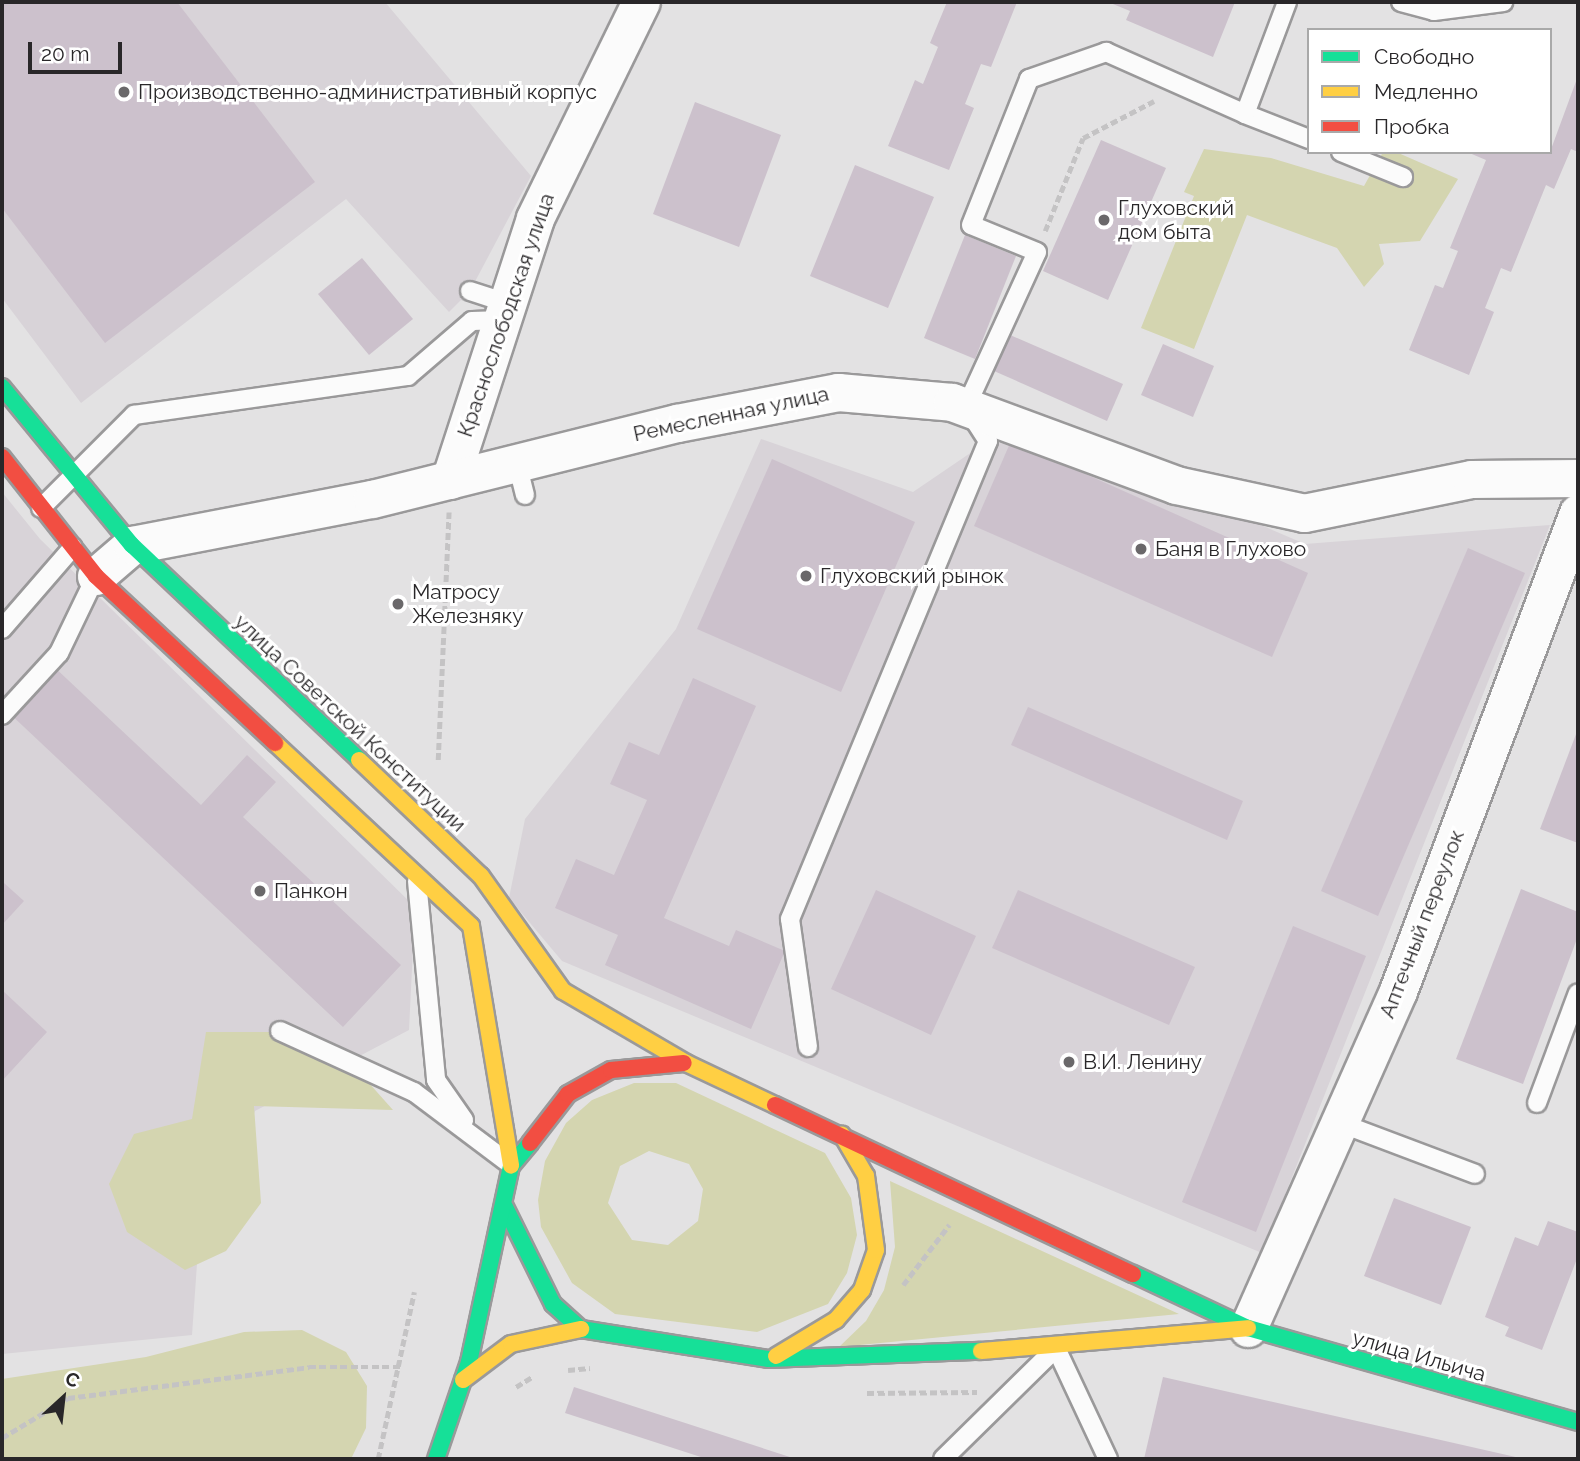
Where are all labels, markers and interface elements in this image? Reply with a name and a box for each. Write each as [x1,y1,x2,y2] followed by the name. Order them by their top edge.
[32,28,126,72] scale bar
[1307,28,1552,154] legend
[41,41,89,66] text: 20 m
[1374,44,1474,69] text: Свободно
[138,79,597,105] place label: Производственно-административный корпус
[1374,79,1478,104] text: Медленно
[116,84,132,100] marker: Производственно-административный корпус
[1374,114,1450,139] text: Пробка
[452,189,560,441] street label: Краснослободская улица
[1118,195,1234,245] place label: Глуховский дом быта
[1096,212,1112,228] marker: Глуховский дом быта
[631,381,831,447] street label: Ремесленная улица
[1155,536,1306,562] place label: Баня в Глухово
[1133,541,1149,557] marker: Баня в Глухово
[820,563,1004,589] place label: Глуховский рынок
[798,568,814,584] marker: Глуховский рынок
[412,579,524,629] place label: Матросу Железняку
[390,596,406,612] marker: Матросу Железняку
[229,609,471,837] street label: улица Советской Конституции
[1374,826,1470,1022] street label: Аптечный переулок
[274,878,348,904] place label: Панкон
[252,883,268,899] marker: Панкон
[1083,1049,1202,1075] place label: В.И. Ленину
[1061,1054,1077,1070] marker: В.И. Ленину
[1349,1325,1489,1387] street label: улица Ильича
[28,1363,98,1433] north arrow
[62,1367,83,1392] text: С

